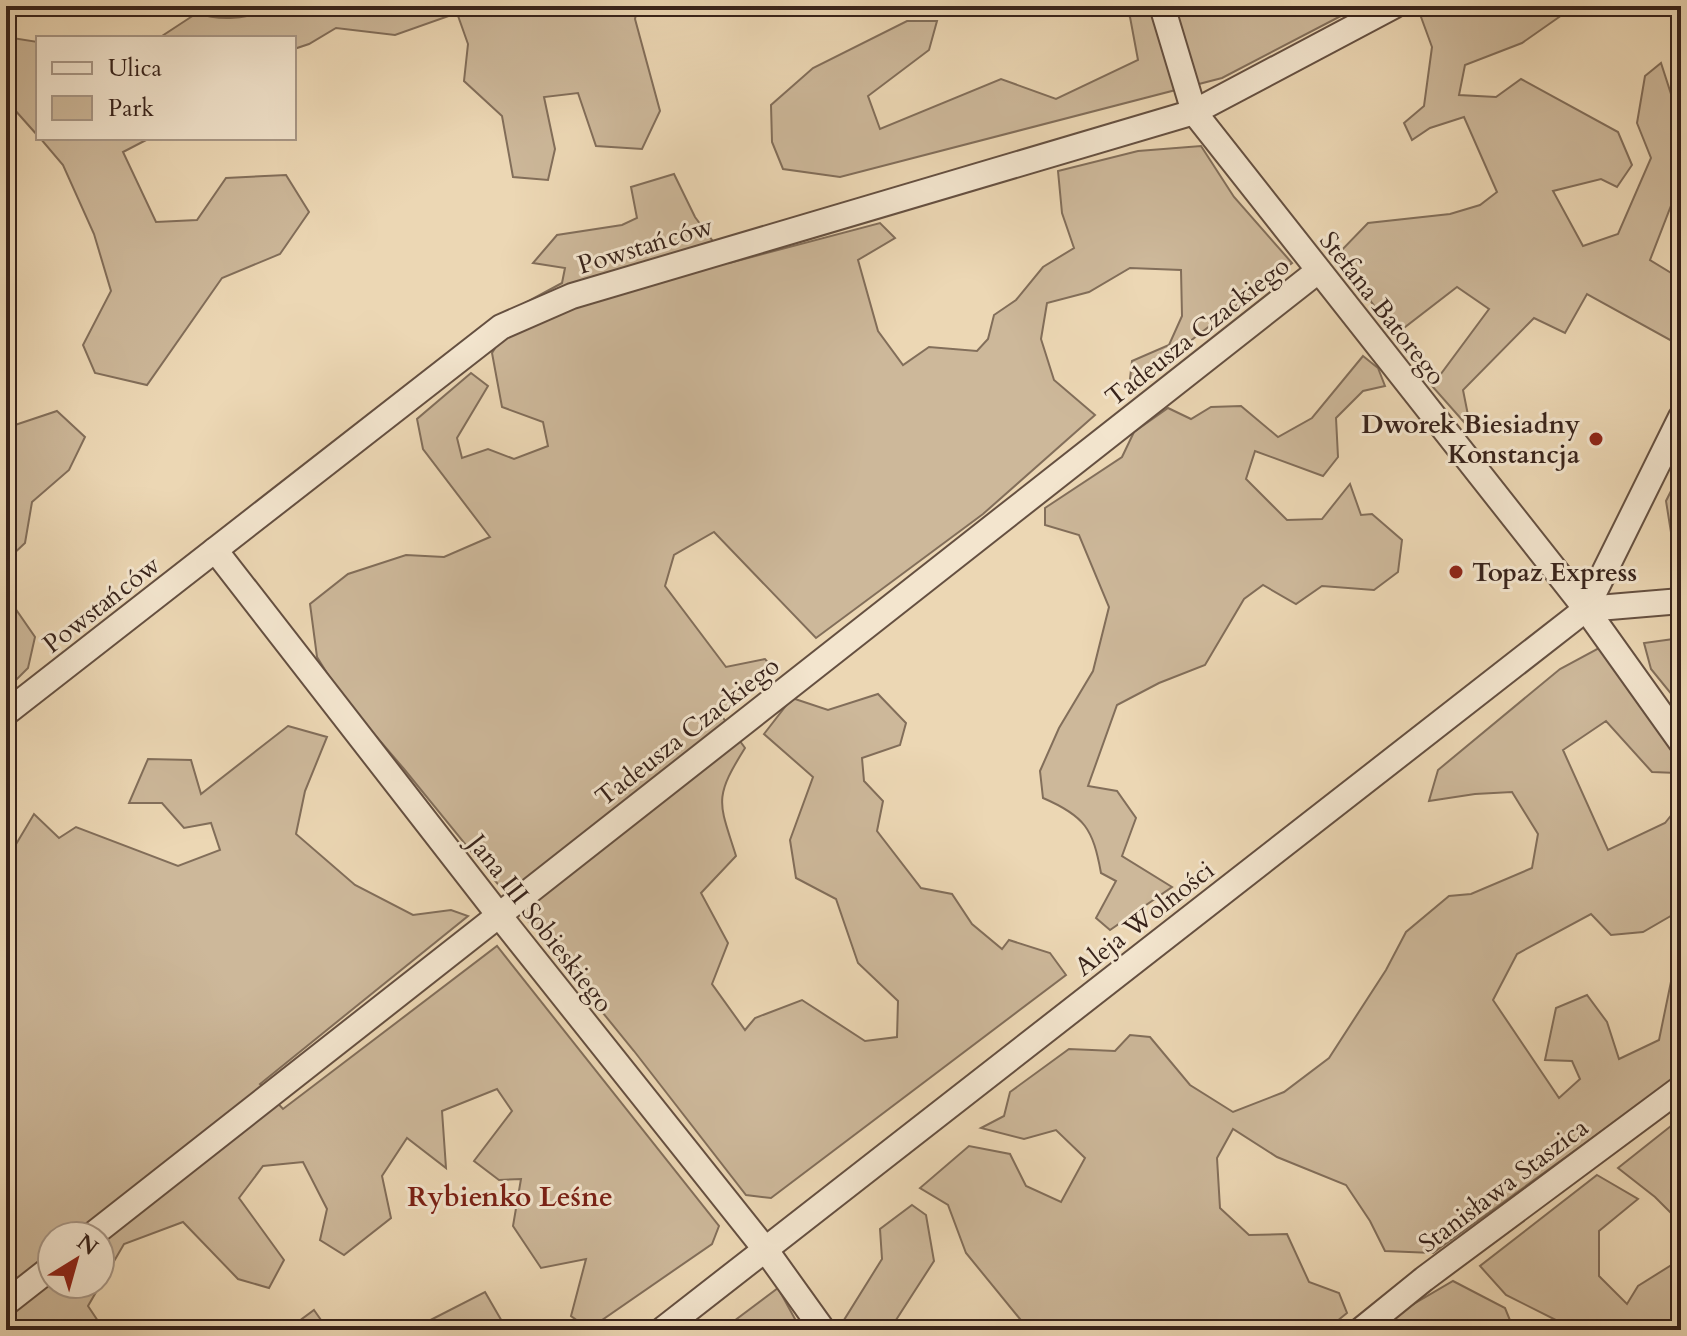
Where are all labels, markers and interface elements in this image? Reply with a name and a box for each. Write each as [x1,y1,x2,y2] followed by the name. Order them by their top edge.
[36,36,296,140] legend
[108,52,162,85] text: Ulica
[108,92,154,125] text: Park
[573,208,717,283] street label: Powstańców
[1311,224,1454,392] street label: Stefana Batorego
[1098,248,1297,414] street label: Tadeusza Czackiego
[1361,407,1580,472] place label: Dworek Biesiadny Konstancja
[1587,430,1605,448] marker: Dworek Biesiadny Konstancja
[35,547,167,661] street label: Powstańców
[1472,555,1637,590] place label: Topaz Express
[1447,563,1465,581] marker: Topaz Express
[588,648,787,814] street label: Tadeusza Czackiego
[458,824,621,1020] street label: Jana III Sobieskiego
[1067,853,1221,984] street label: Aleja Wolności
[1411,1110,1595,1261] street label: Stanisława Staszica
[407,1178,613,1216] district label: Rybienko Leśne
[36,1220,116,1300] north arrow
[71,1227,104,1263] text: N

